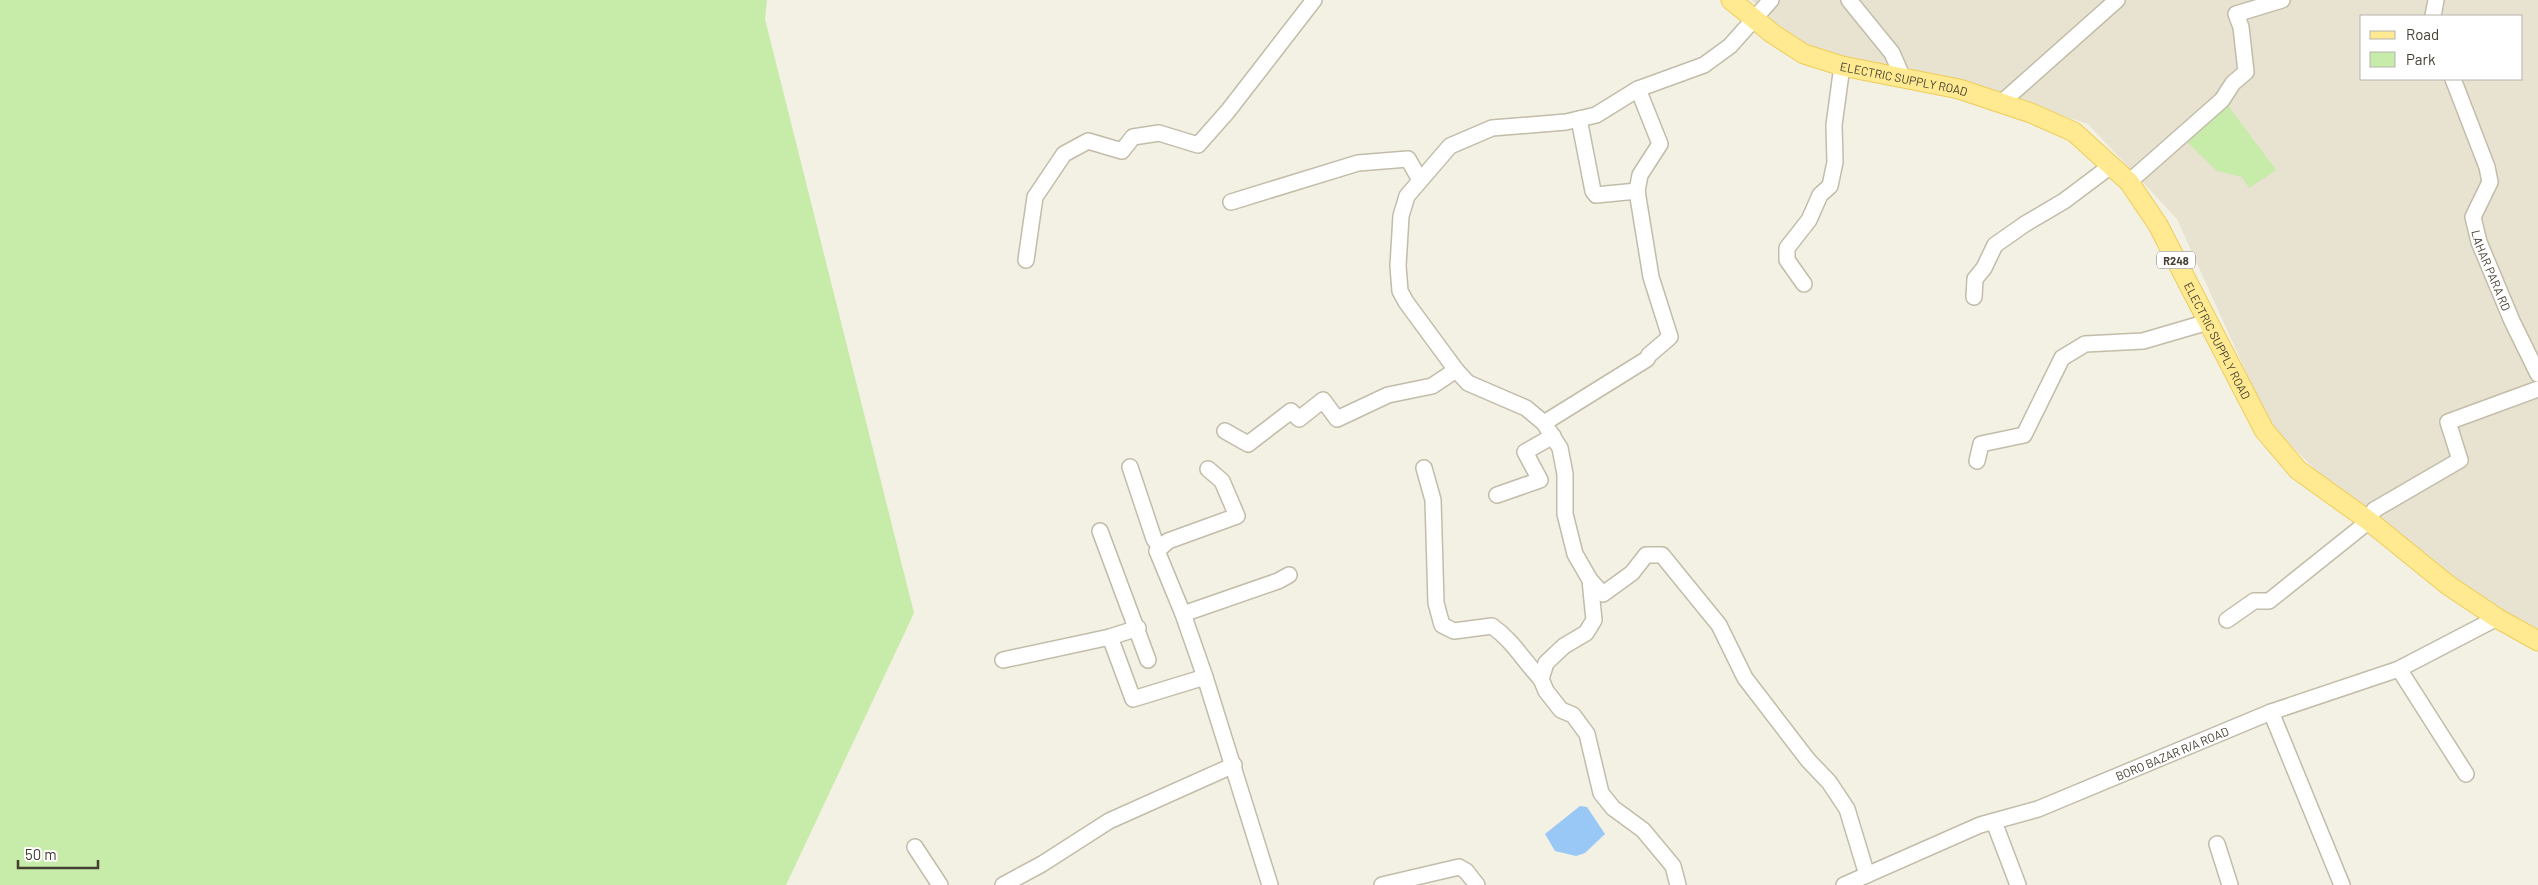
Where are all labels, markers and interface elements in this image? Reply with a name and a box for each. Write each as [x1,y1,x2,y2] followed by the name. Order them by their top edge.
[2360,15,2523,80] legend
[2406,25,2439,43] text: Road
[2406,50,2436,68] text: Park
[1839,59,1970,98] street label: ELECTRIC SUPPLY ROAD
[2469,228,2514,313] street label: LAHAR PARA RD
[2157,252,2195,268] road number: R248
[2182,279,2254,401] street label: ELECTRIC SUPPLY ROAD
[2113,723,2231,783] street label: BORO BAZAR R/A ROAD
[18,838,98,870] scale bar
[25,845,57,863] text: 50 m

